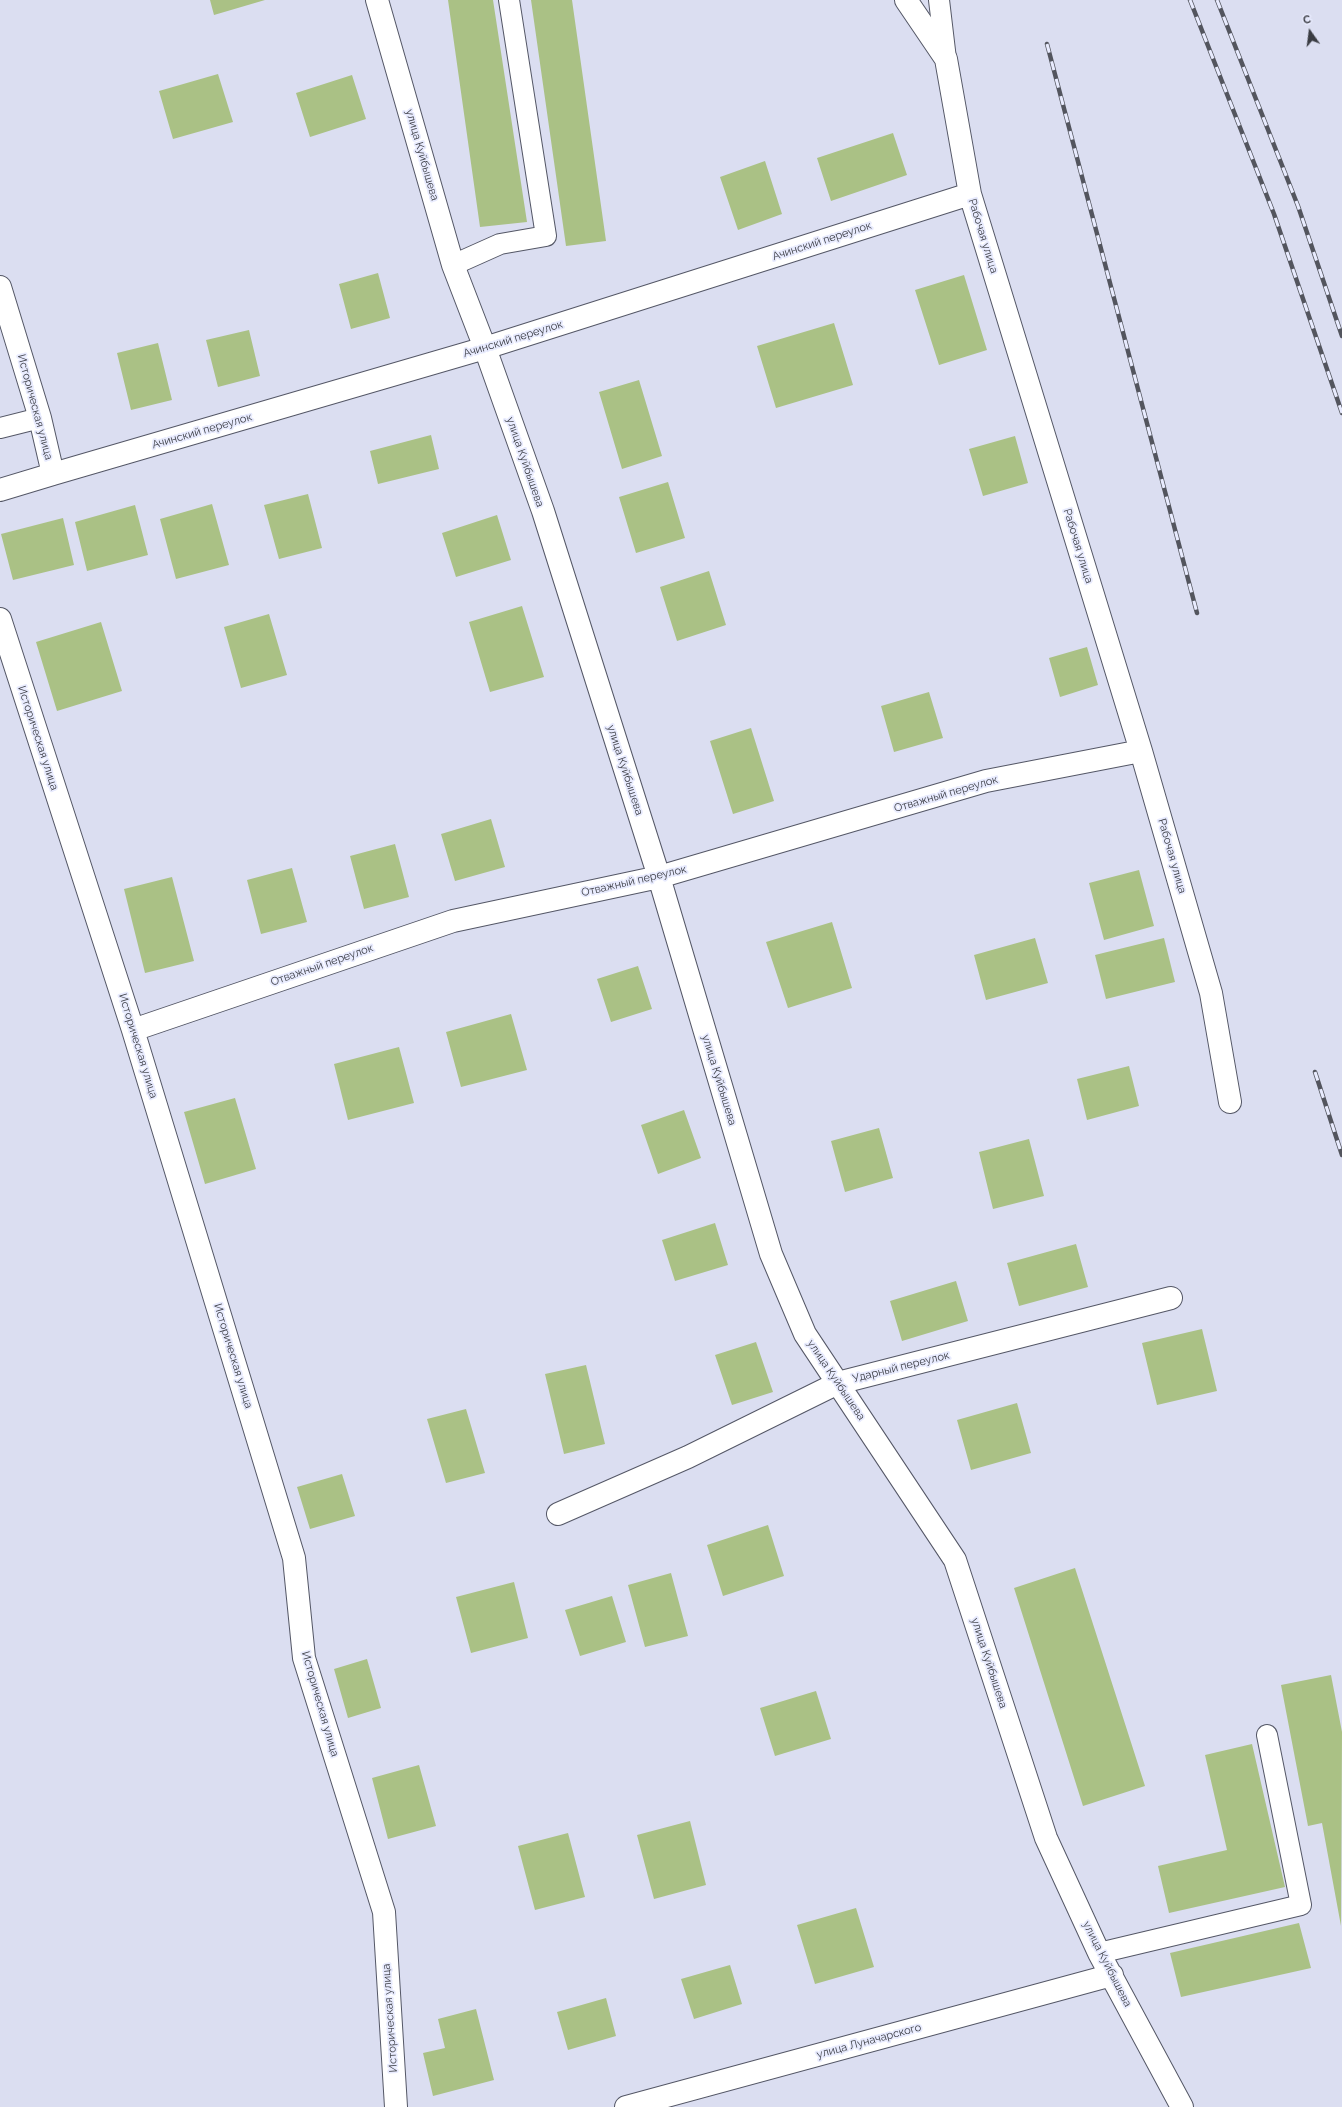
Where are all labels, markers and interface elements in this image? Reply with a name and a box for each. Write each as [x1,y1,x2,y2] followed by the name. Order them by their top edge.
[1290,12,1330,52] north arrow
[1302,13,1312,27] text: С
[403,108,441,202] street label: улица Куйбышева
[965,197,1001,275] street label: Рабочая улица
[771,219,873,263] street label: Ачинский переулок
[462,318,564,360] street label: Ачинский переулок
[15,353,55,461] street label: Историческая улица
[150,410,254,452] street label: Ачинский переулок
[503,415,547,509] street label: улица Куйбышева
[1060,507,1096,585] street label: Рабочая улица
[15,684,61,792] street label: Историческая улица
[604,723,646,817] street label: улица Куйбышева
[892,773,1000,815] street label: Отважный переулок
[1155,817,1189,895] street label: Рабочая улица
[580,862,688,900] street label: Отважный переулок
[269,941,375,989] street label: Отважный переулок
[116,992,160,1100] street label: Историческая улица
[699,1033,739,1127] street label: улица Куйбышева
[211,1302,255,1410] street label: Историческая улица
[804,1337,868,1423] street label: улица Куйбышева
[851,1349,951,1385] street label: Ударный переулок
[968,1616,1010,1710] street label: улица Куйбышева
[299,1650,341,1758] street label: Историческая улица
[1080,1919,1134,2009] street label: улица Куйбышева
[380,1963,400,2073] street label: Историческая улица
[815,2021,923,2061] street label: улица Луначарского

